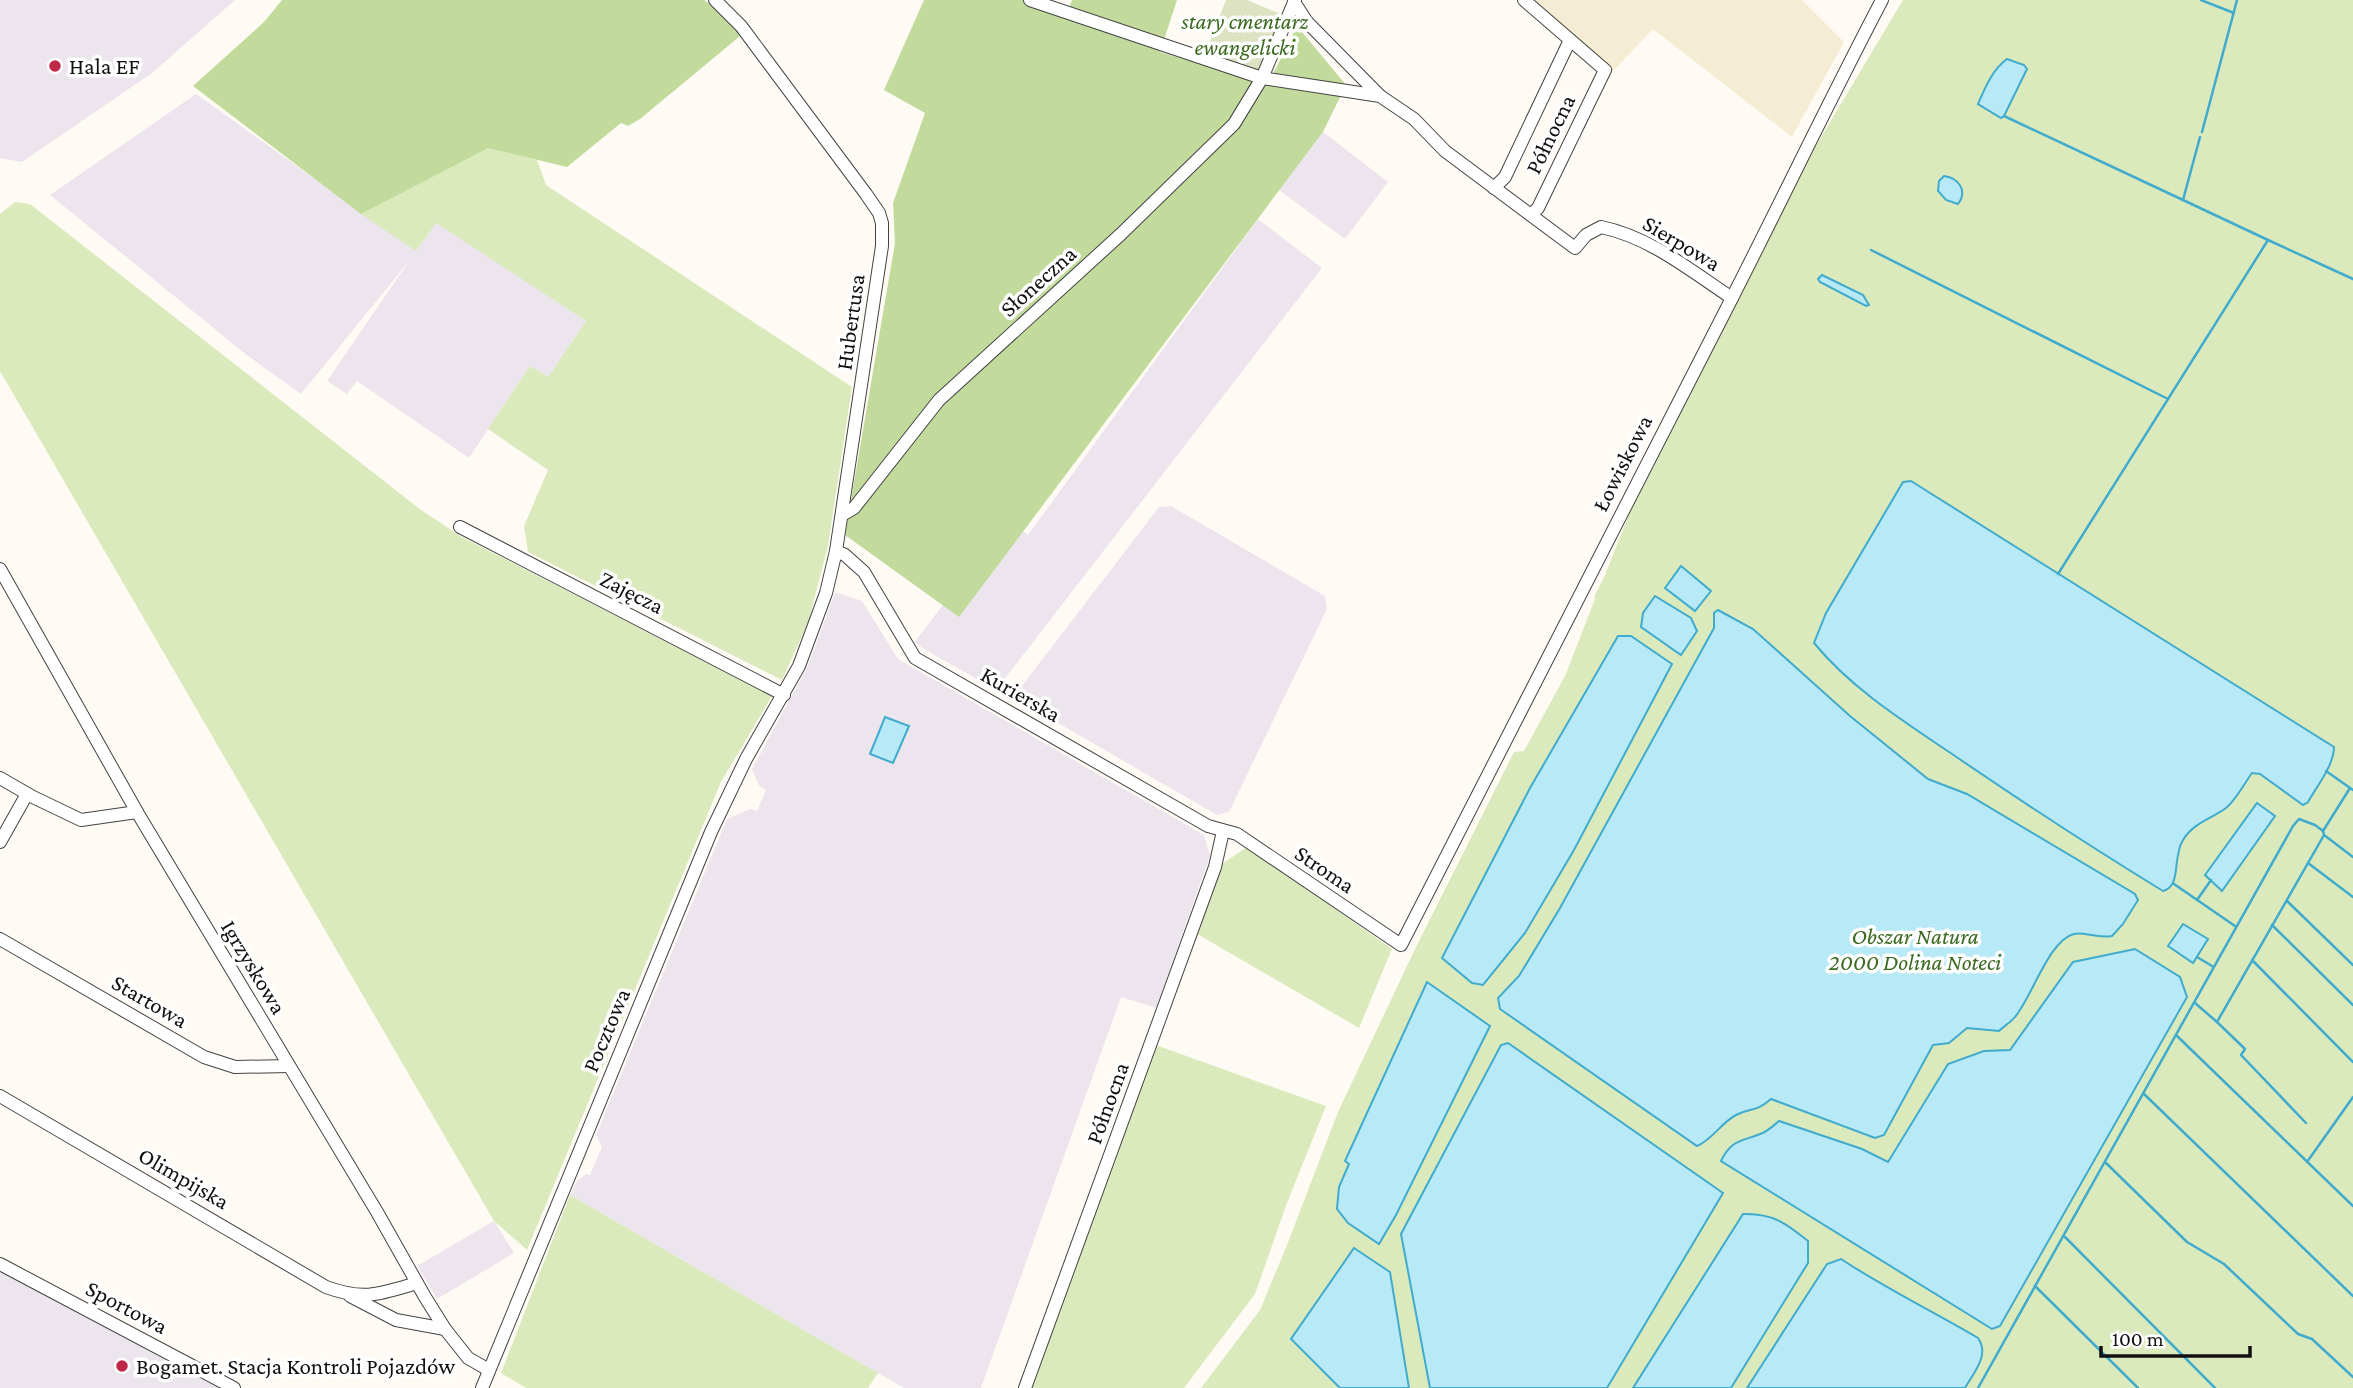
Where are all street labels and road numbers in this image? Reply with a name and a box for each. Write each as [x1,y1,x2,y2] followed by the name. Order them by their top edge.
[1520,90,1580,178] street label: Północna
[1638,210,1726,276] street label: Sierpowa
[995,240,1082,322] street label: Słoneczna
[830,272,870,372] street label: Hubertusa
[1587,410,1657,515] street label: Łowiskowa
[596,565,669,619] street label: Zajęcza
[976,661,1066,727] street label: Kurierska
[1290,840,1360,899] street label: Stroma
[216,915,292,1019] street label: Igrzyskowa
[107,969,193,1033] street label: Startowa
[577,984,635,1076] street label: Pocztowa
[1080,1058,1134,1147] street label: Północna
[134,1142,234,1215] street label: Olimpijska
[82,1275,173,1339] street label: Sportowa

